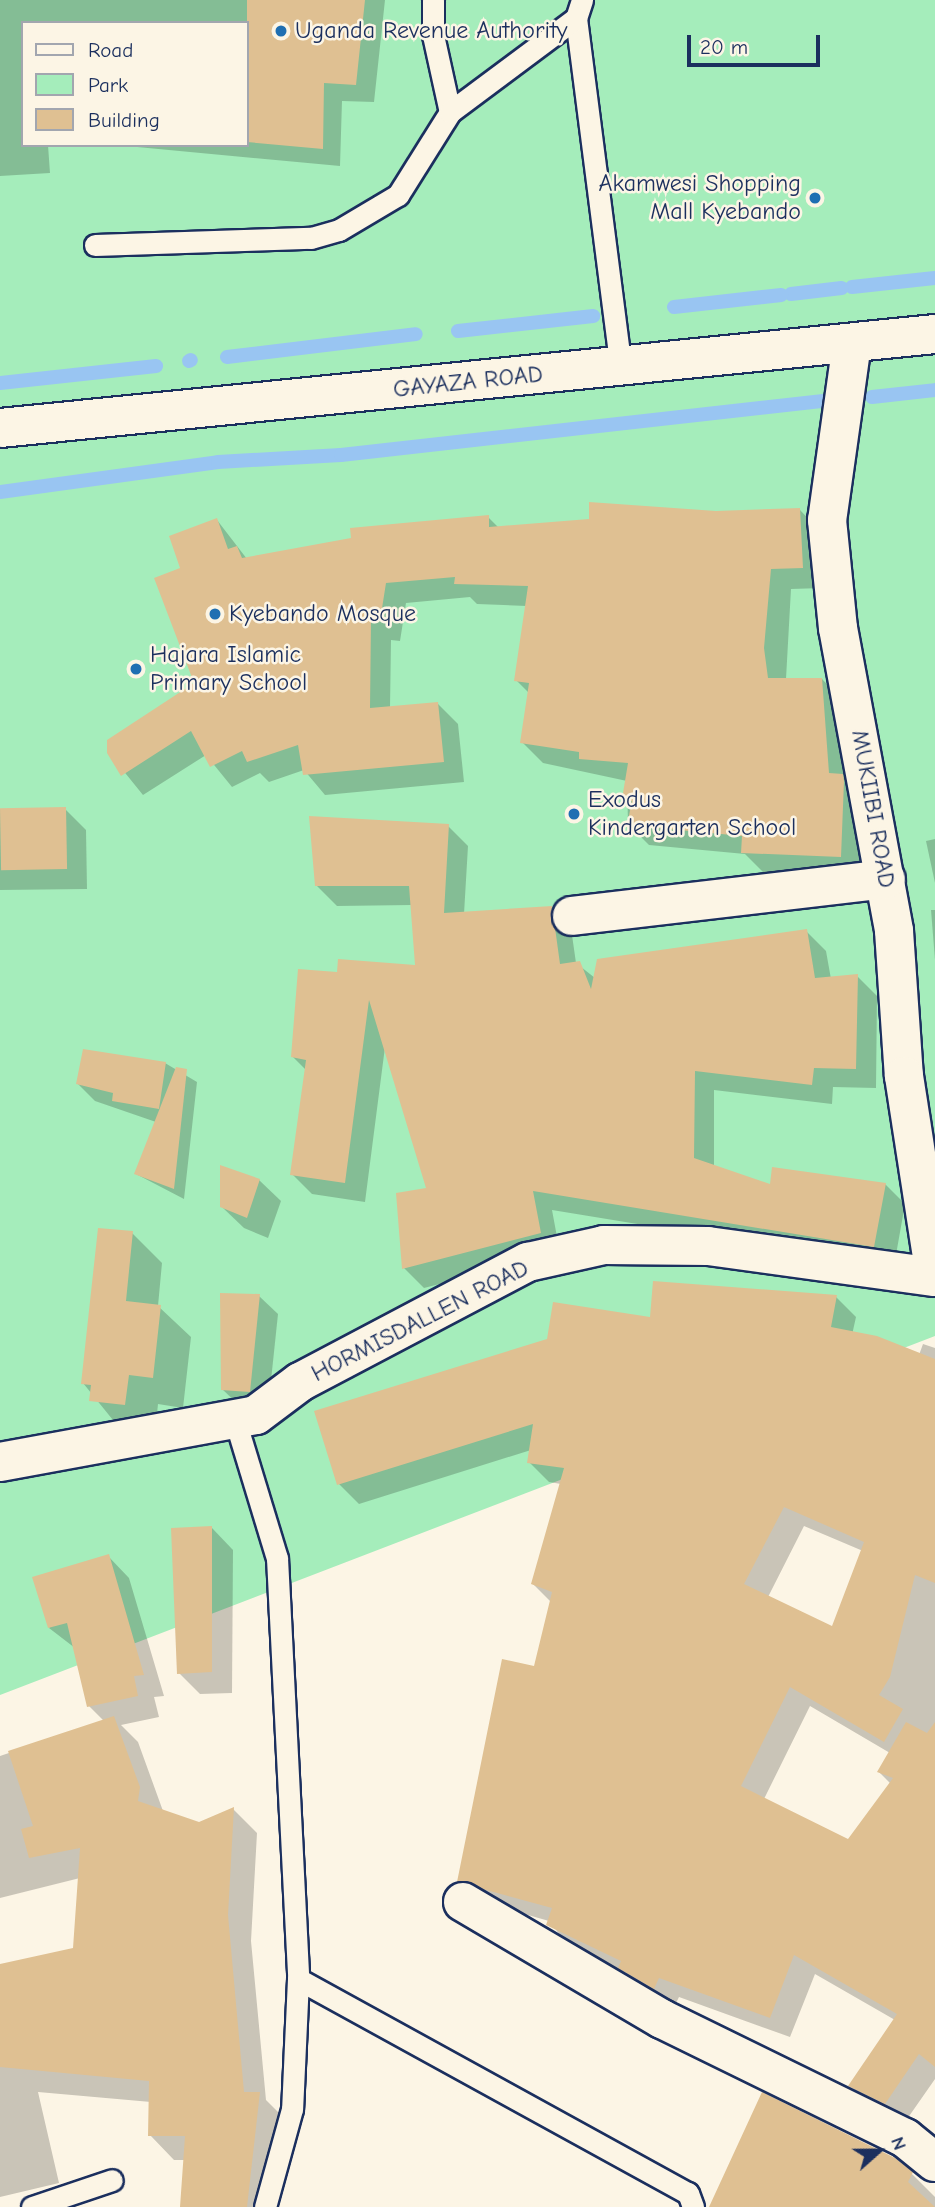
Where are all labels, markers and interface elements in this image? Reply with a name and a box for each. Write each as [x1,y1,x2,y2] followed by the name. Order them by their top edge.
[295,17,567,45] place label: Uganda Revenue Authority
[21,21,248,147] legend
[690,21,823,65] scale bar
[273,23,289,39] marker: Uganda Revenue Authority
[700,35,748,59] text: 20 m
[88,38,133,62] text: Road
[88,73,128,97] text: Park
[88,108,160,132] text: Building
[599,170,801,226] place label: Akamwesi Shopping Mall Kyebando
[807,190,823,206] marker: Akamwesi Shopping Mall Kyebando
[392,360,544,404] street label: GAYAZA ROAD
[229,600,416,628] place label: Kyebando Mosque
[207,606,223,622] marker: Kyebando Mosque
[150,641,307,697] place label: Hajara Islamic Primary School
[128,661,144,677] marker: Hajara Islamic Primary School
[845,728,901,890] street label: MUKIIBI ROAD
[588,786,796,842] place label: Exodus Kindergarten School
[566,806,582,822] marker: Exodus Kindergarten School
[307,1254,533,1388] street label: HORMISDALLEN ROAD
[844,2116,914,2186] north arrow
[886,2134,911,2153] text: N

